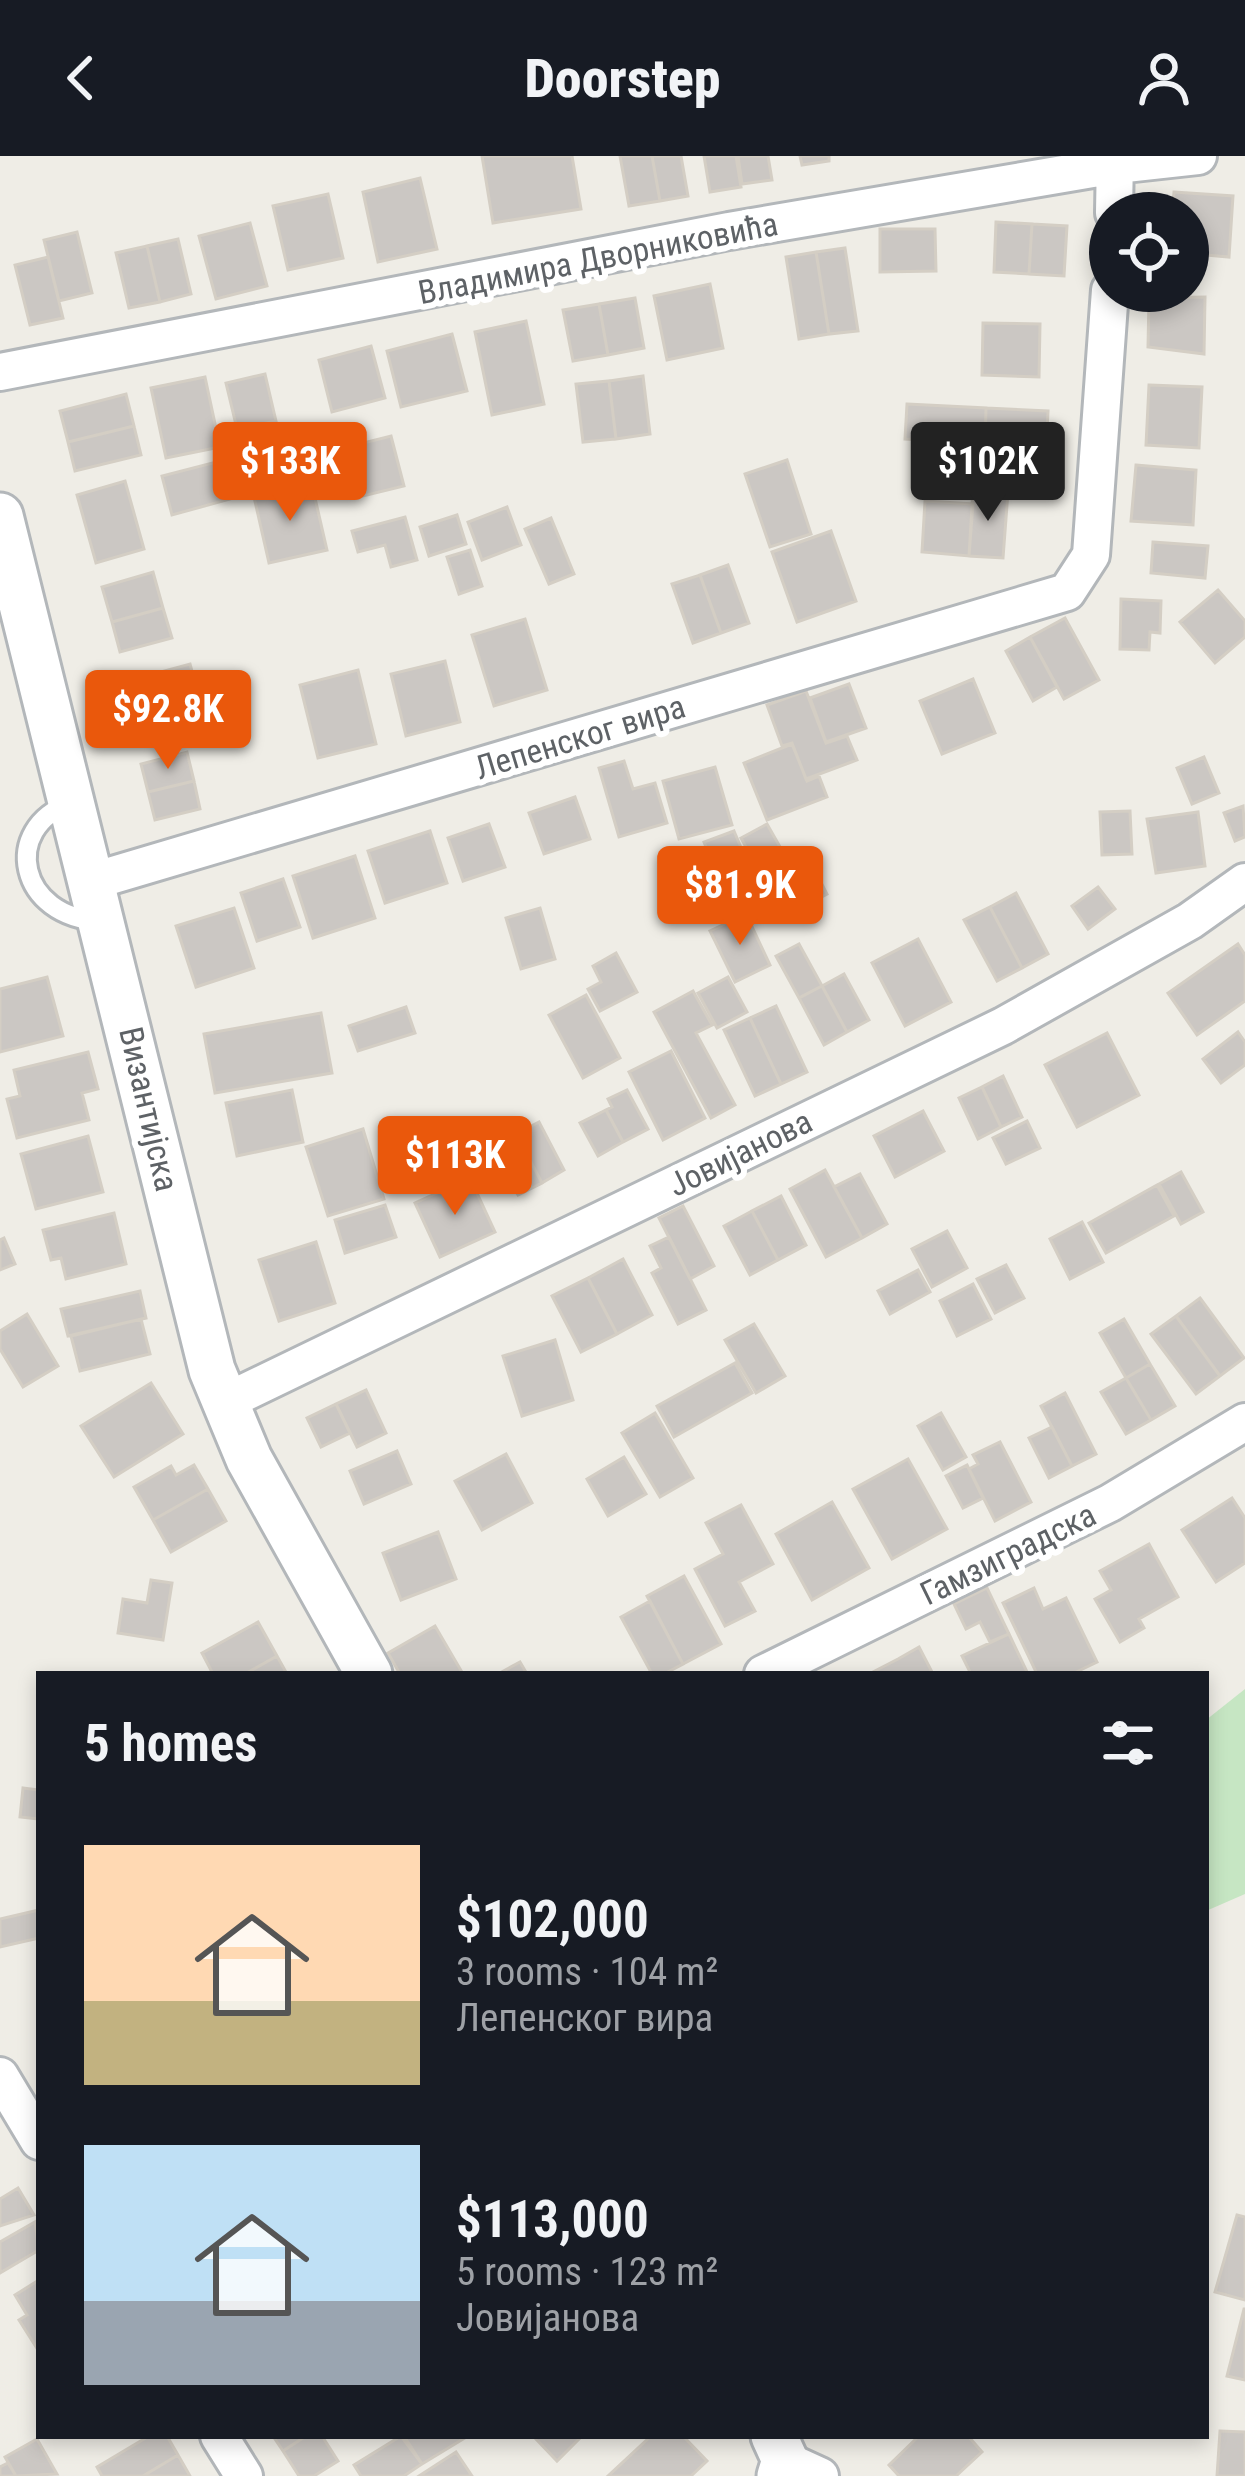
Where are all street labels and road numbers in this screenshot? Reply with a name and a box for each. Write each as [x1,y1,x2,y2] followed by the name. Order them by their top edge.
[415,204,781,312] street label: Владимира Дворниковића
[470,687,690,787] street label: Лепенског вира
[111,1023,187,1195] street label: Византијска
[662,1102,818,1204] street label: Јовијанова
[914,1495,1102,1613] street label: Гамзиградска

